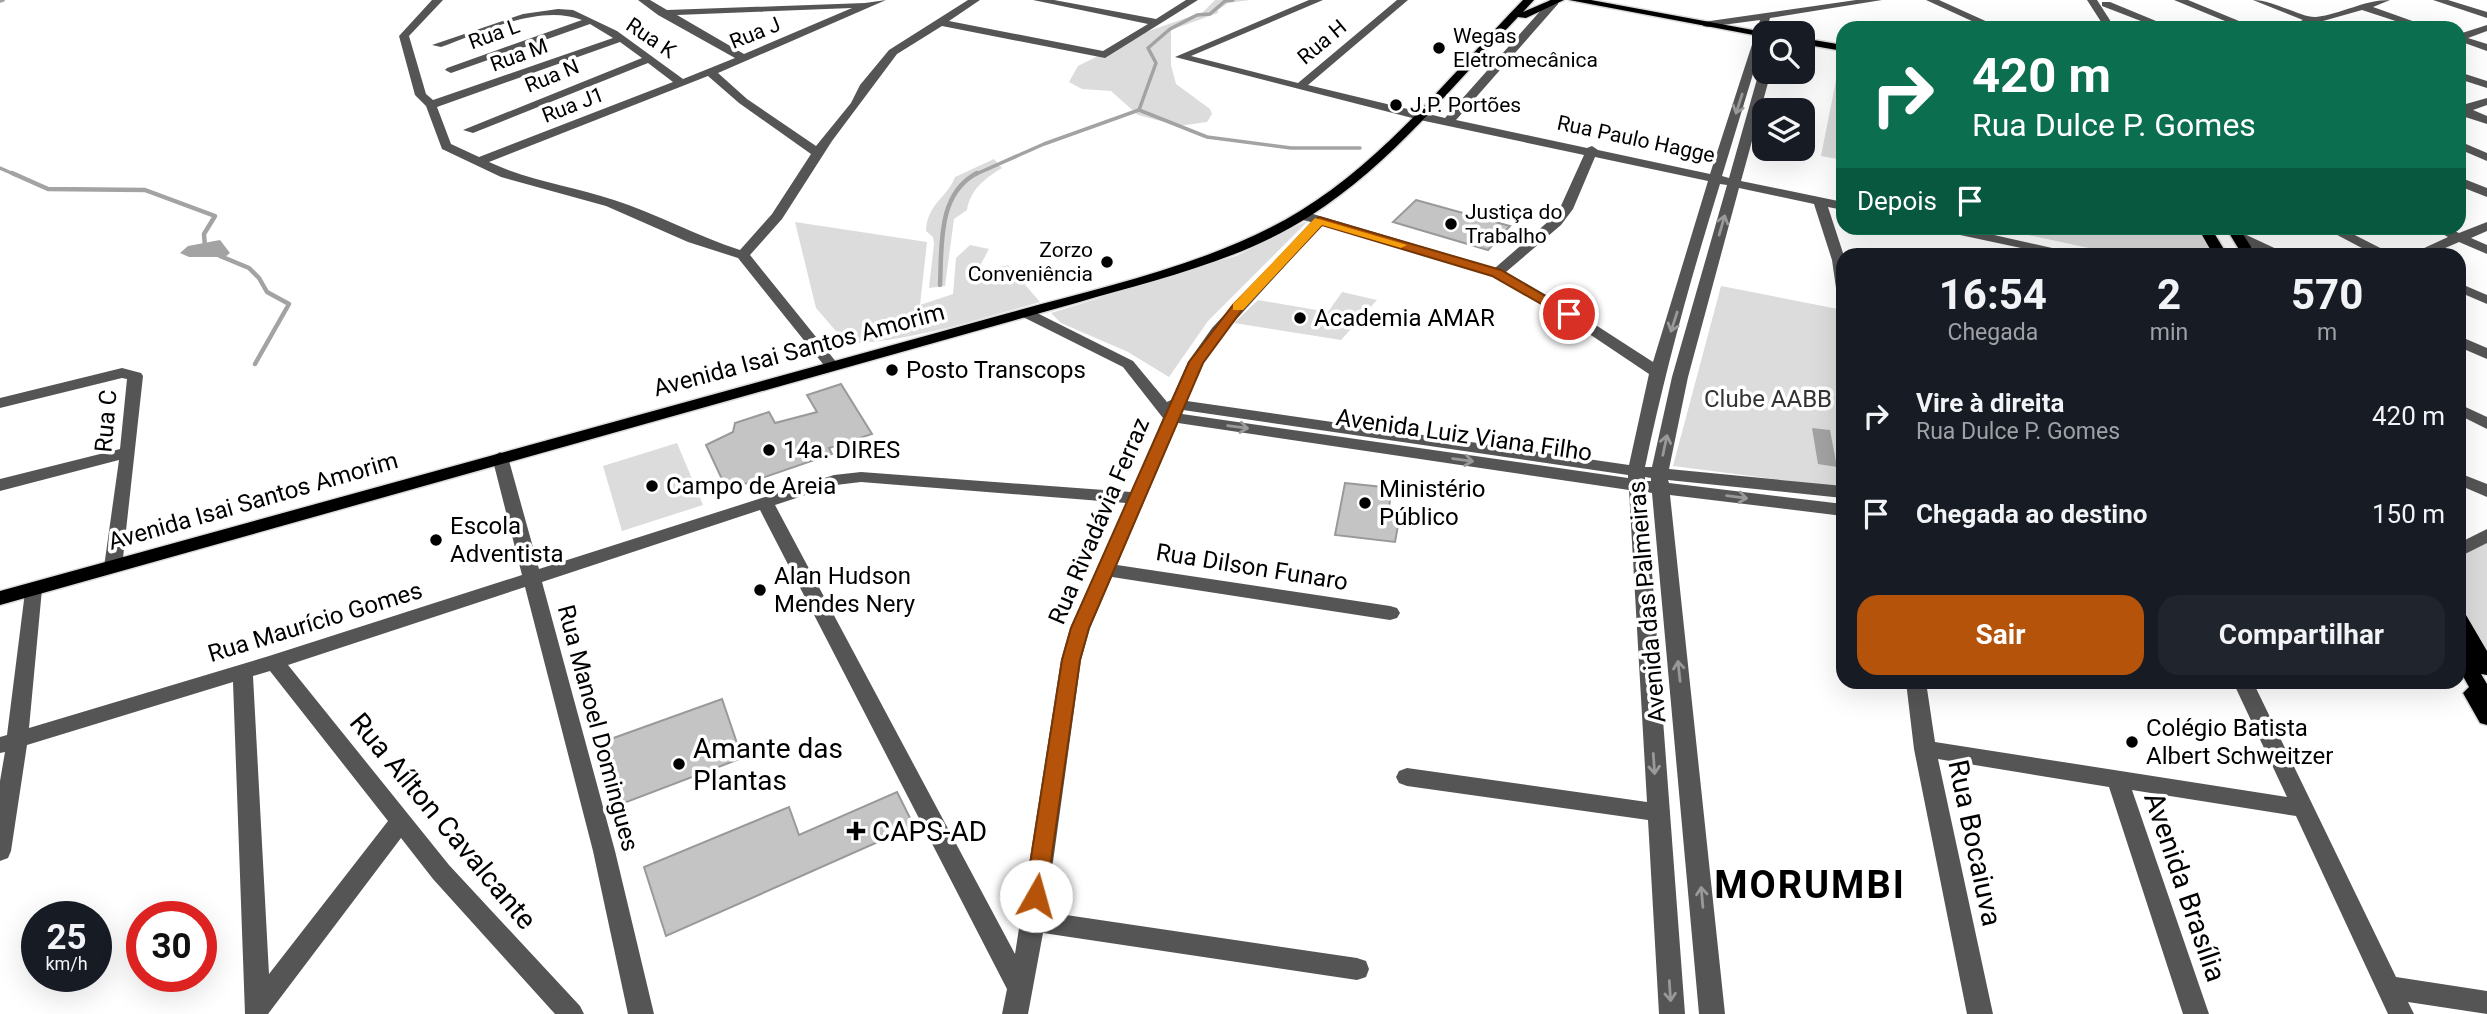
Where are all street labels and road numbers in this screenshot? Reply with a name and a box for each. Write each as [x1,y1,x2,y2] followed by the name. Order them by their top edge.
[726,12,784,54] street label: Rua J
[622,13,681,64] street label: Rua K
[465,14,523,54] street label: Rua L
[1293,15,1351,69] street label: Rua H
[487,34,551,76] street label: Rua M
[521,54,583,98] street label: Rua N
[539,82,607,128] street label: Rua J1
[1555,111,1717,167] street label: Rua Paulo Hagge
[650,298,948,402] street label: Avenida Isai Santos Amorim
[89,389,123,453] street label: Rua C
[1334,403,1594,467] street label: Avenida Luiz Viana Filho
[1043,413,1155,628] street label: Rua Rivadávia Ferraz
[105,446,401,556] street label: Avenida Isai Santos Amorim
[1622,480,1672,724] street label: Avenida das Palmeiras
[1154,538,1350,596] street label: Rua Dilson Funaro
[204,576,426,668] street label: Rua Maurício Gomes
[552,602,644,854] street label: Rua Manoel Domingues
[343,706,543,936] street label: Rua Aílton Cavalcante
[1941,757,2009,929] street label: Rua Bocaiuva
[2137,788,2233,986] street label: Avenida Brasília

